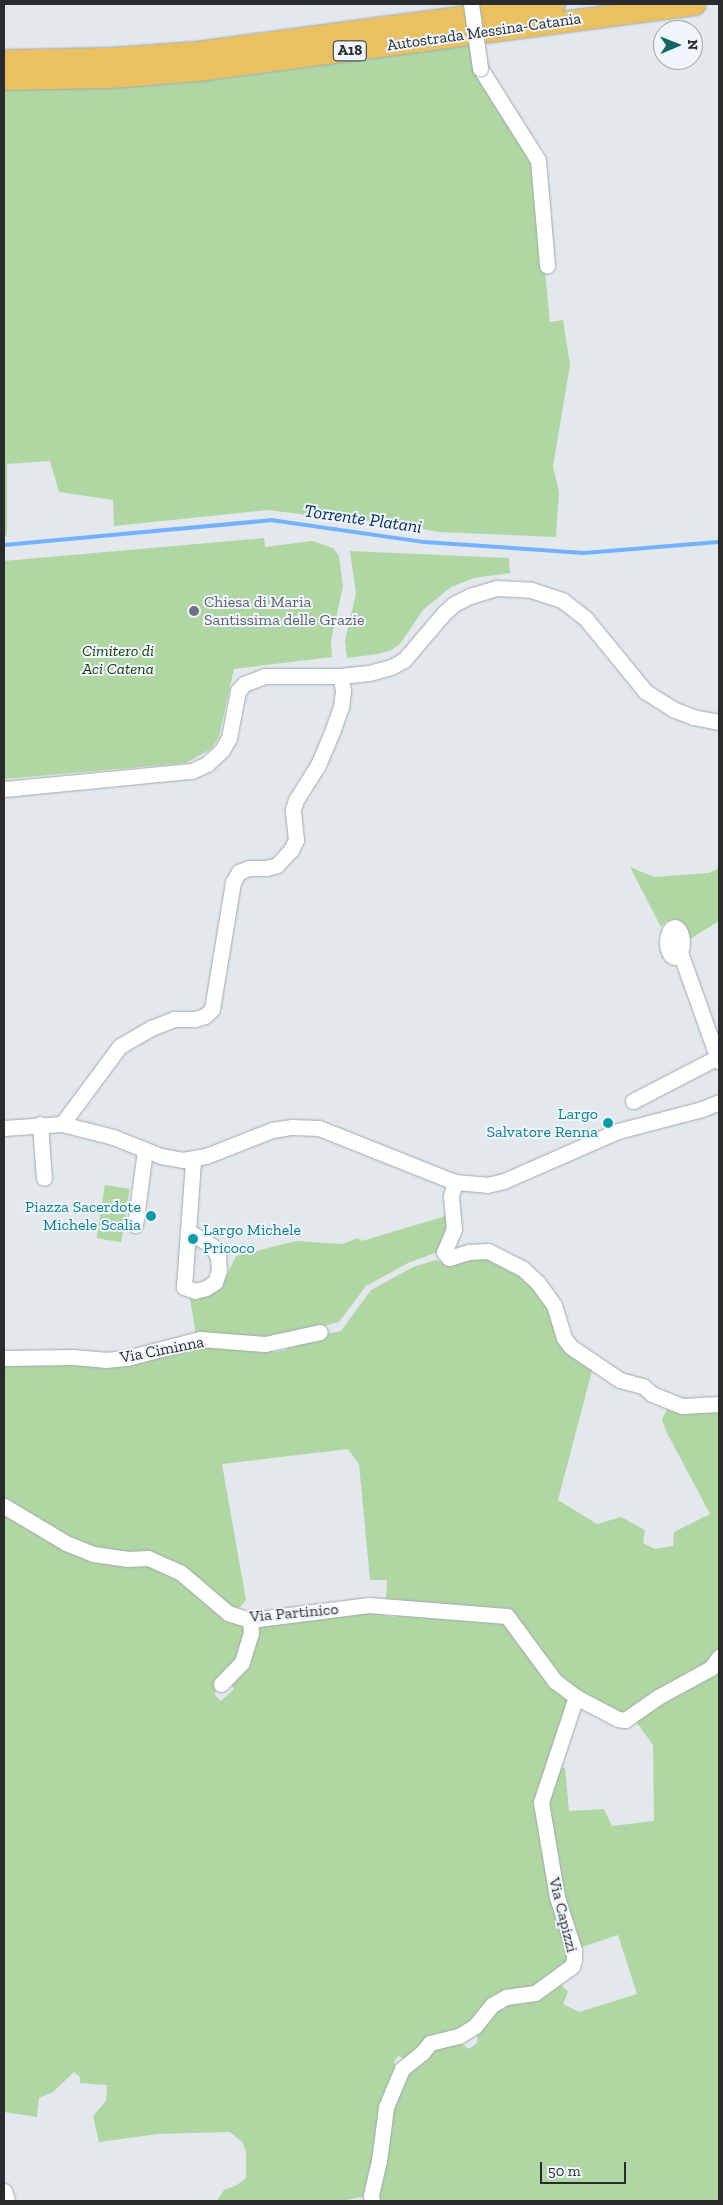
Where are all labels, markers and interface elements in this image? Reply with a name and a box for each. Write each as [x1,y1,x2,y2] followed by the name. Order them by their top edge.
[386,9,582,55] street label: Autostrada Messina-Catania
[653,20,703,70] north arrow
[332,38,368,64] road number: A18
[684,39,701,50] text: N
[303,500,423,538] water label: Torrente Platani
[204,592,364,630] place label: Chiesa di Maria Santissima delle Grazie
[188,605,200,617] marker: Chiesa di Maria Santissima delle Grazie
[82,641,154,679] park label: Cimitero di Aci Catena
[487,1104,598,1142] place label: Largo Salvatore Renna
[602,1117,614,1129] marker: Largo Salvatore Renna
[25,1197,141,1235] place label: Piazza Sacerdote Michele Scalia
[145,1210,157,1222] marker: Piazza Sacerdote Michele Scalia
[203,1220,301,1258] place label: Largo Michele Pricoco
[187,1233,199,1245] marker: Largo Michele Pricoco
[118,1332,206,1368] street label: Via Ciminna
[249,1600,339,1626] street label: Via Partinico
[544,1876,582,1954] street label: Via Capizzi
[543,2152,629,2184] scale bar
[548,2162,581,2180] text: 50 m

